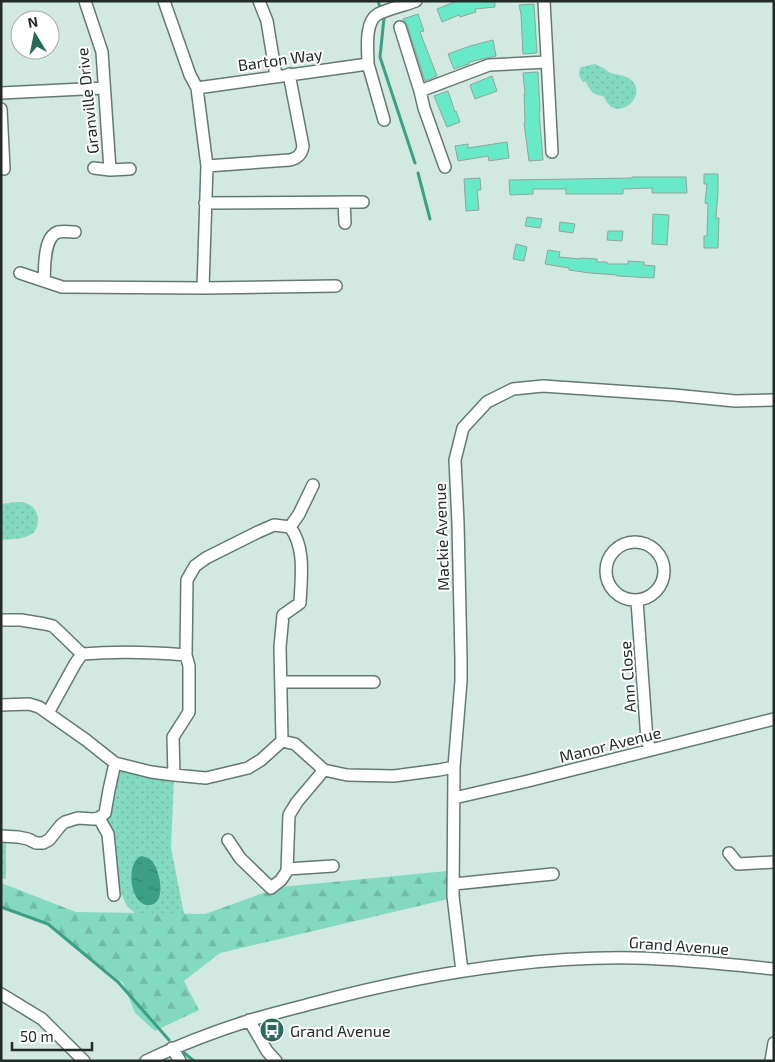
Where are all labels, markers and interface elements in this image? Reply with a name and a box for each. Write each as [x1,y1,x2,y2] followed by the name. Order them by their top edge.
[10,10,60,60] north arrow
[26,12,39,31] text: N
[236,44,324,74] street label: Barton Way
[72,47,102,155] street label: Granville Drive
[430,483,452,591] street label: Mackie Avenue
[615,641,639,713] street label: Ann Close
[557,722,663,766] street label: Manor Avenue
[628,932,730,958] street label: Grand Avenue
[259,1017,285,1043] bus stop icon: Grand Avenue
[12,1020,92,1052] scale bar
[290,1021,391,1040] place label: Grand Avenue
[20,1027,54,1045] text: 50 m

